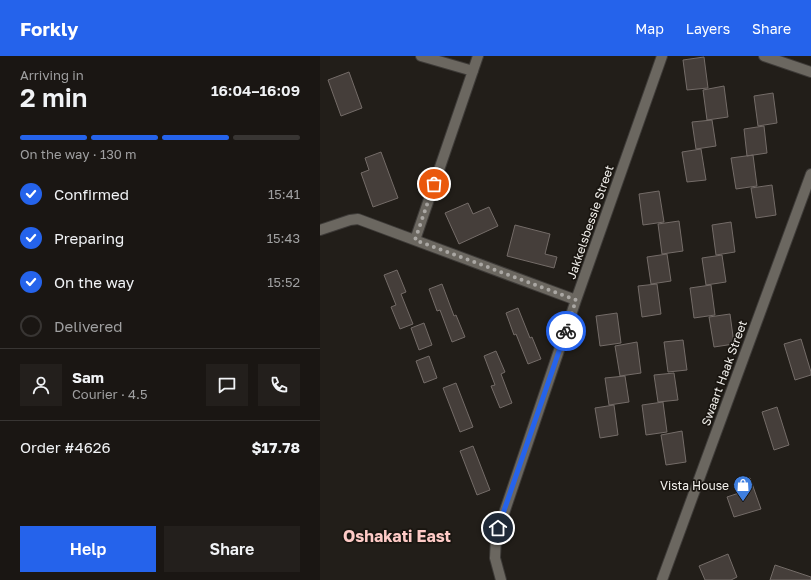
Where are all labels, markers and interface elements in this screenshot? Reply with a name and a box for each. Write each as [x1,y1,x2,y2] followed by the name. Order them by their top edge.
[20,17,78,40] text: Forkly
[635,20,664,37] text: Map
[686,20,730,37] text: Layers
[752,20,791,37] text: Share
[20,67,84,83] text: Arriving in
[211,81,300,99] text: 16:04–16:09
[20,82,88,113] text: 2 min
[20,146,137,162] text: On the way · 130 m
[563,163,617,281] street label: Jakkelsbessie Street
[417,167,451,201] pin
[423,173,445,195] icon: bag
[20,183,42,205] icon: check
[54,185,129,203] text: Confirmed
[268,186,300,202] text: 15:41
[20,227,42,249] icon: check
[54,229,124,247] text: Preparing
[267,230,300,246] text: 15:43
[20,271,42,293] icon: check
[54,273,134,291] text: On the way
[267,274,300,290] text: 15:52
[546,311,586,351] courier
[54,317,122,335] text: Delivered
[698,318,750,428] street label: Swaart Haak Street
[555,320,577,342] icon: bike
[20,364,62,406] button: person
[206,364,248,406] button: chat
[258,364,300,406] button: phone
[72,368,104,386] text: Sam
[72,386,147,402] text: Courier · 4.5
[20,438,111,456] text: Order #4626
[251,438,300,456] text: $17.78
[732,474,754,502] shop icon: Vista House
[660,478,729,493] place label: Vista House
[481,511,515,545] pin
[487,517,509,539] icon: home
[20,526,156,572] button: Help
[164,526,300,572] button: Share
[343,526,451,546] district label: Oshakati East

